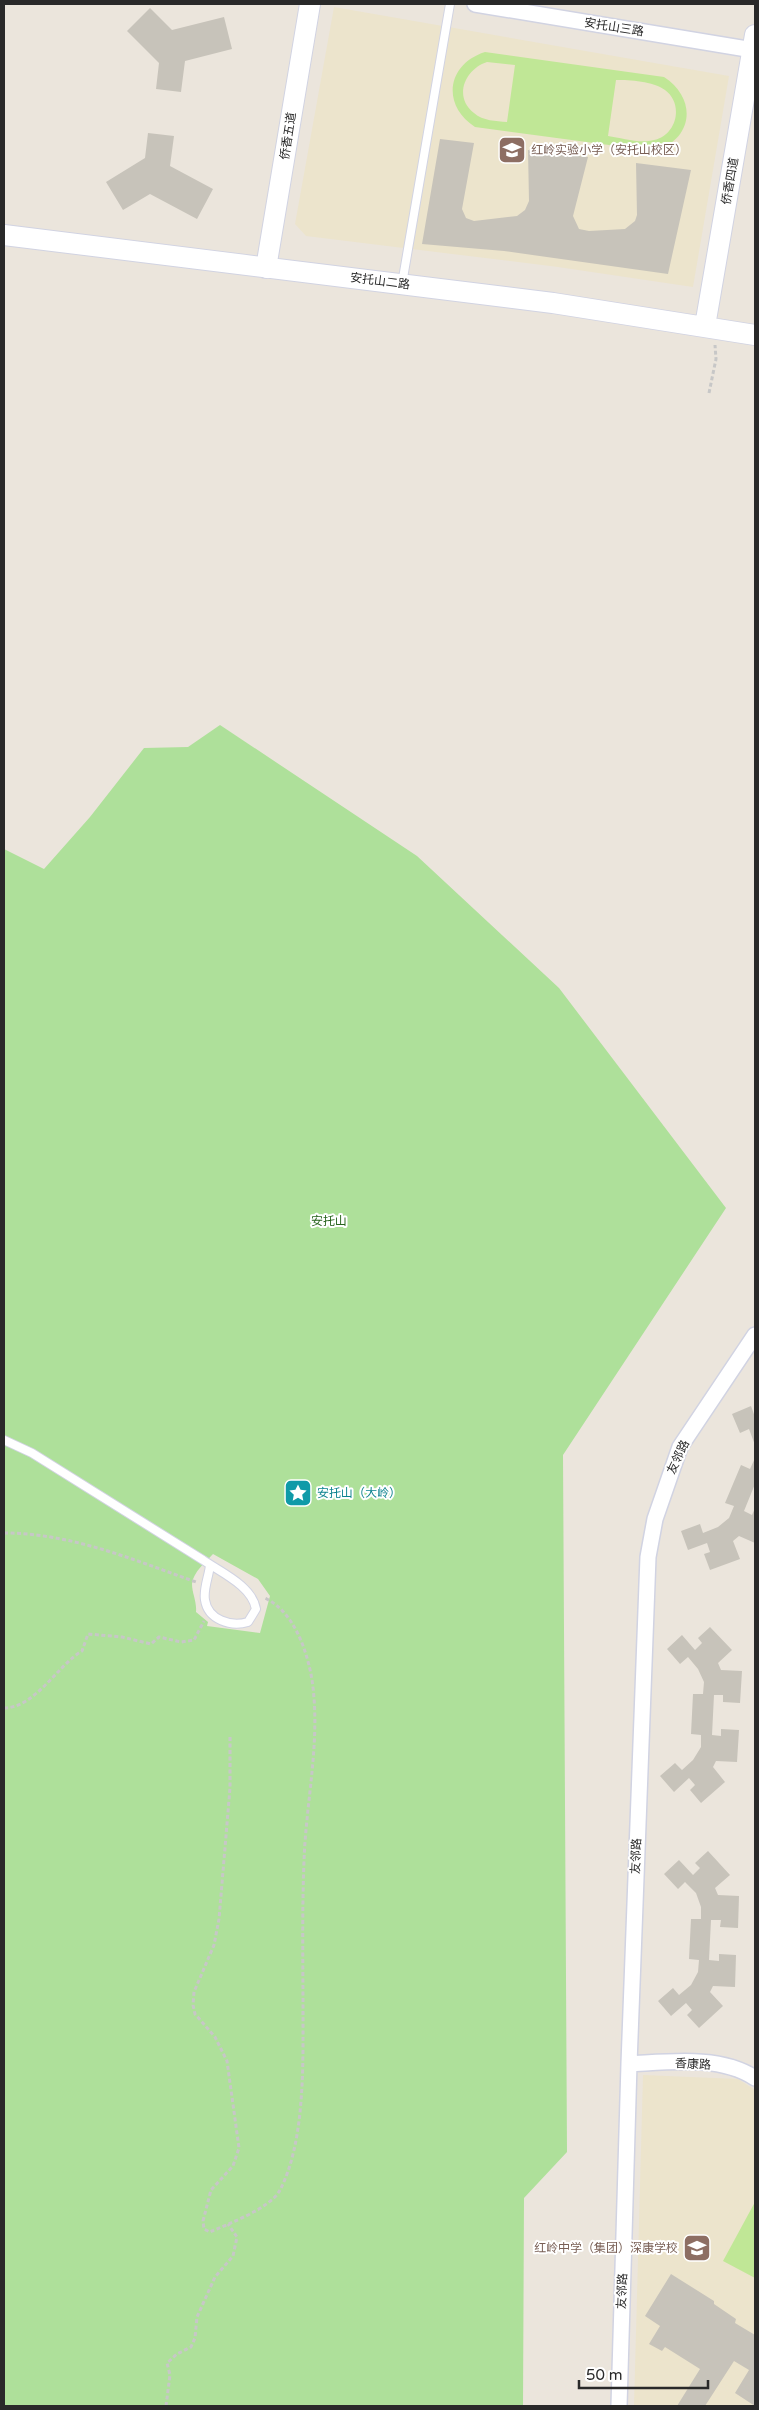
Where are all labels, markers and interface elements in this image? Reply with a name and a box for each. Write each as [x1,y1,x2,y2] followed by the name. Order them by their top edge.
[583,15,645,39] street label: 安托山三路
[277,111,299,161] street label: 侨香五道
[497,135,527,165] school or university icon: 红岭实验小学（安托山校区）
[531,143,687,157] place label: 红岭实验小学（安托山校区）
[719,156,741,206] street label: 侨香四道
[349,270,411,292] street label: 安托山二路
[311,1214,347,1228] park label: 安托山
[664,1438,692,1476] street label: 友邻路
[283,1478,313,1508] place icon: 安托山（大岭）
[317,1486,401,1500] place label: 安托山（大岭）
[628,1838,644,1874] street label: 友邻路
[675,2056,711,2072] street label: 香康路
[682,2233,712,2263] school or university icon: 红岭中学（集团）深康学校
[534,2241,678,2255] place label: 红岭中学（集团）深康学校
[614,2273,630,2309] street label: 友邻路
[579,2358,708,2390] scale bar
[586,2366,623,2384] text: 50 m

